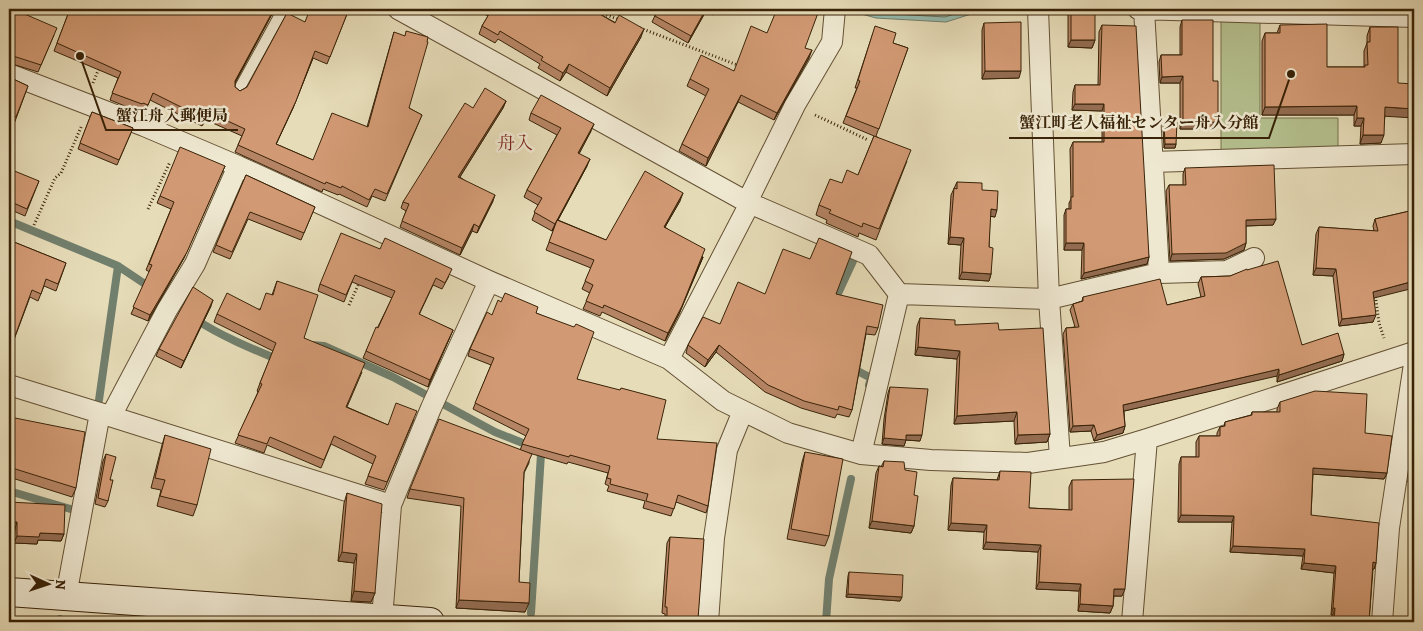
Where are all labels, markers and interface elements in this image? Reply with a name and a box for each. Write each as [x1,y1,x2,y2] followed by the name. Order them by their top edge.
[106,99,238,130] callout: 蟹江舟入郵便局
[116,105,228,127] text: 蟹江舟入郵便局
[1009,107,1269,138] callout: 蟹江町老人福祉センター舟入分館
[1019,112,1259,134] text: 蟹江町老人福祉センター舟入分館
[497,131,533,155] district label: 舟入
[22,558,72,608] north arrow
[51,579,70,590] text: N

